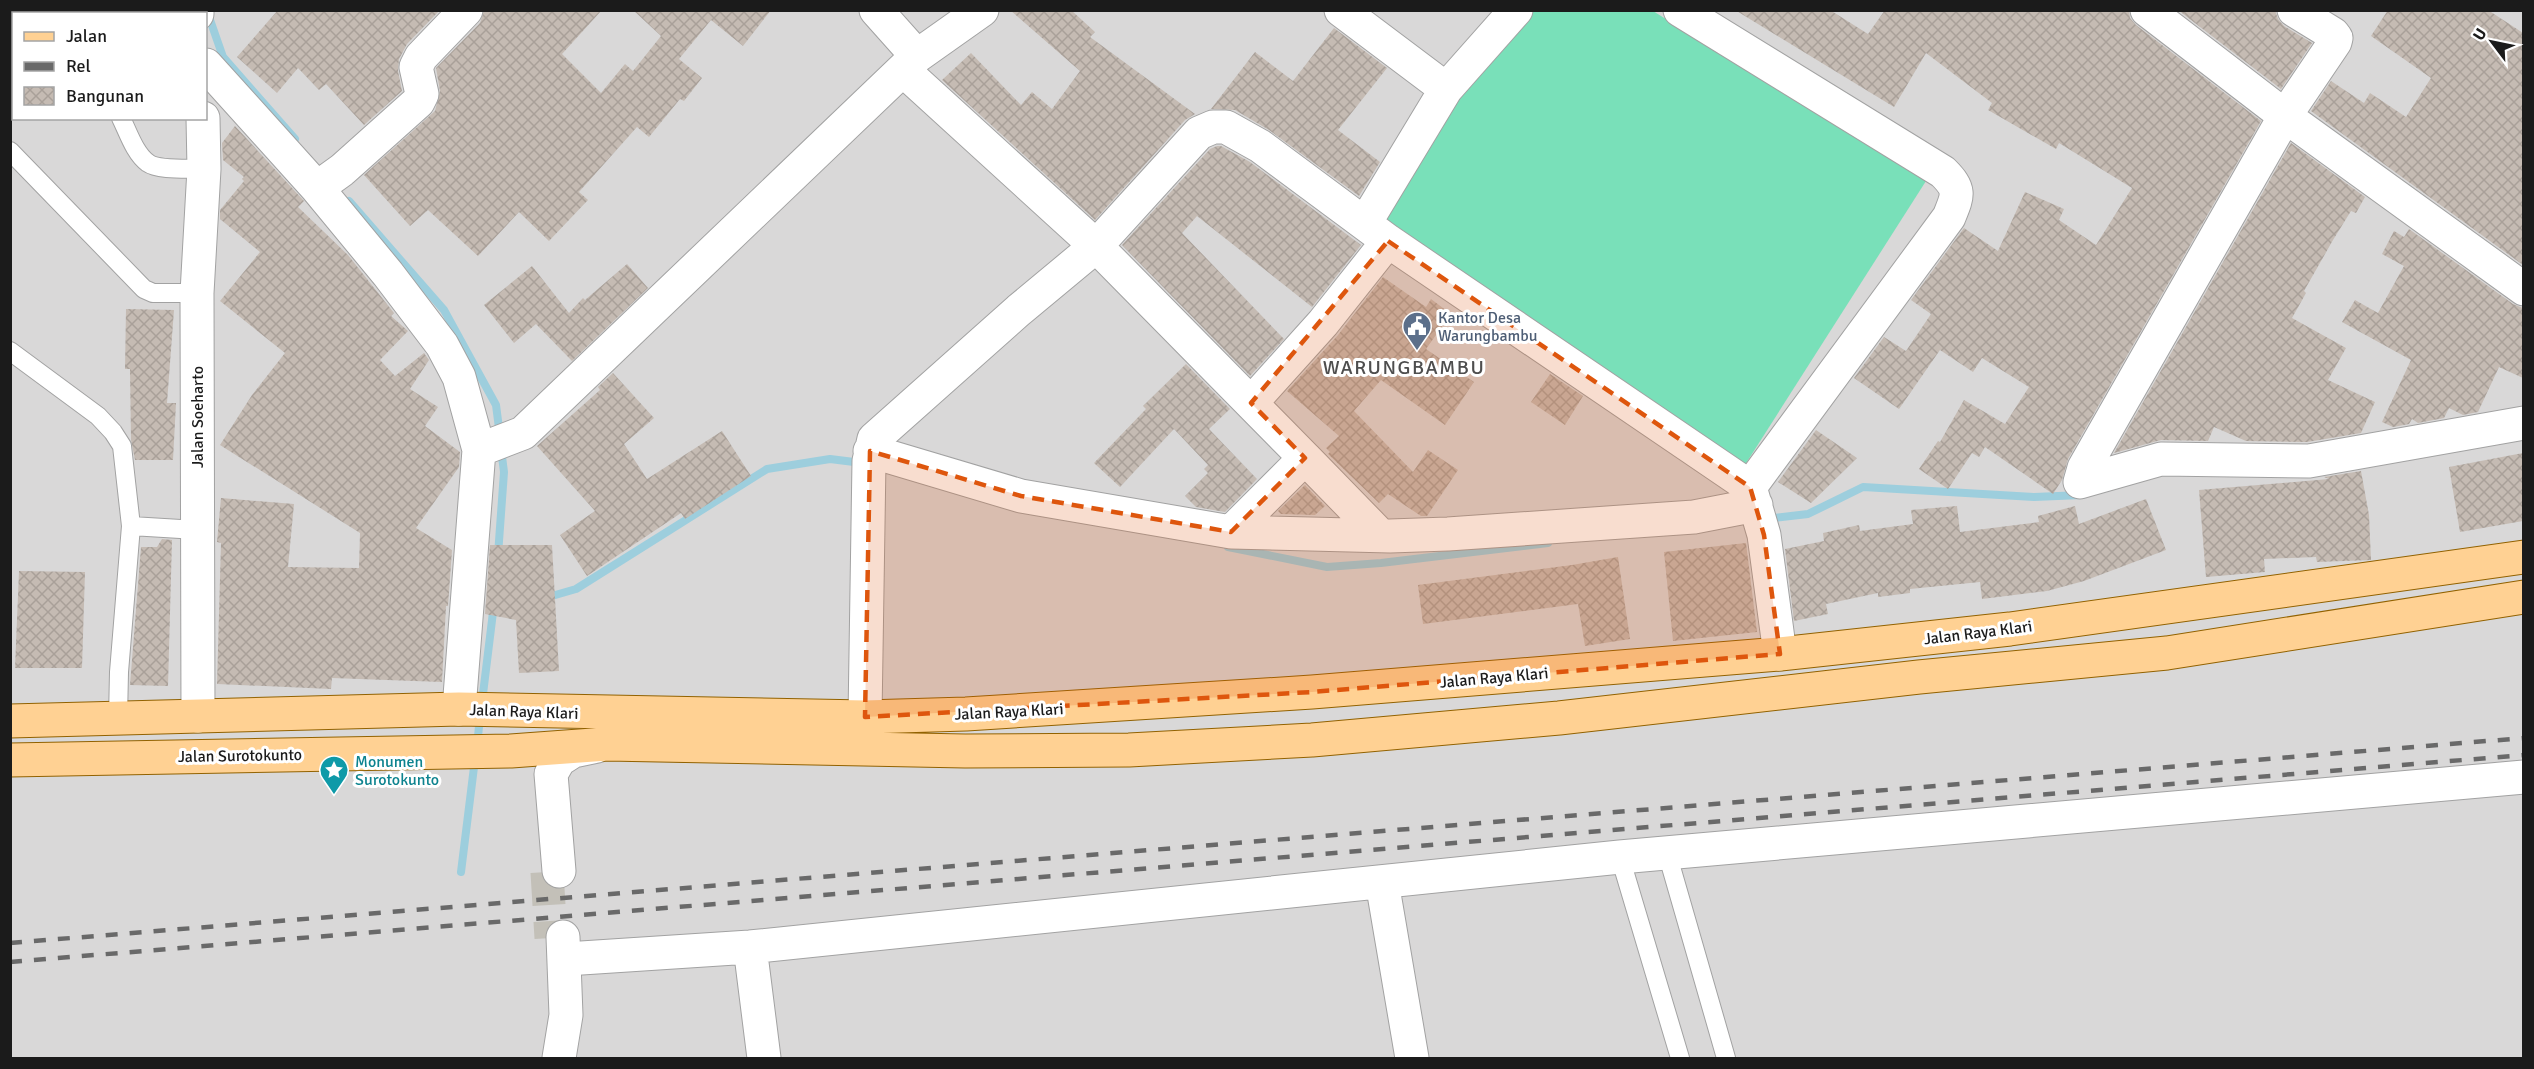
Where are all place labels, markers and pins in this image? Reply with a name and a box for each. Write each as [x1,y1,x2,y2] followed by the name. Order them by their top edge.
[1438,308,1537,346] place label: Kantor Desa Warungbambu
[1401,310,1433,352] public building icon: Kantor Desa Warungbambu
[355,752,439,790] place label: Monumen Surotokunto
[318,754,350,796] place icon: Monumen Surotokunto

